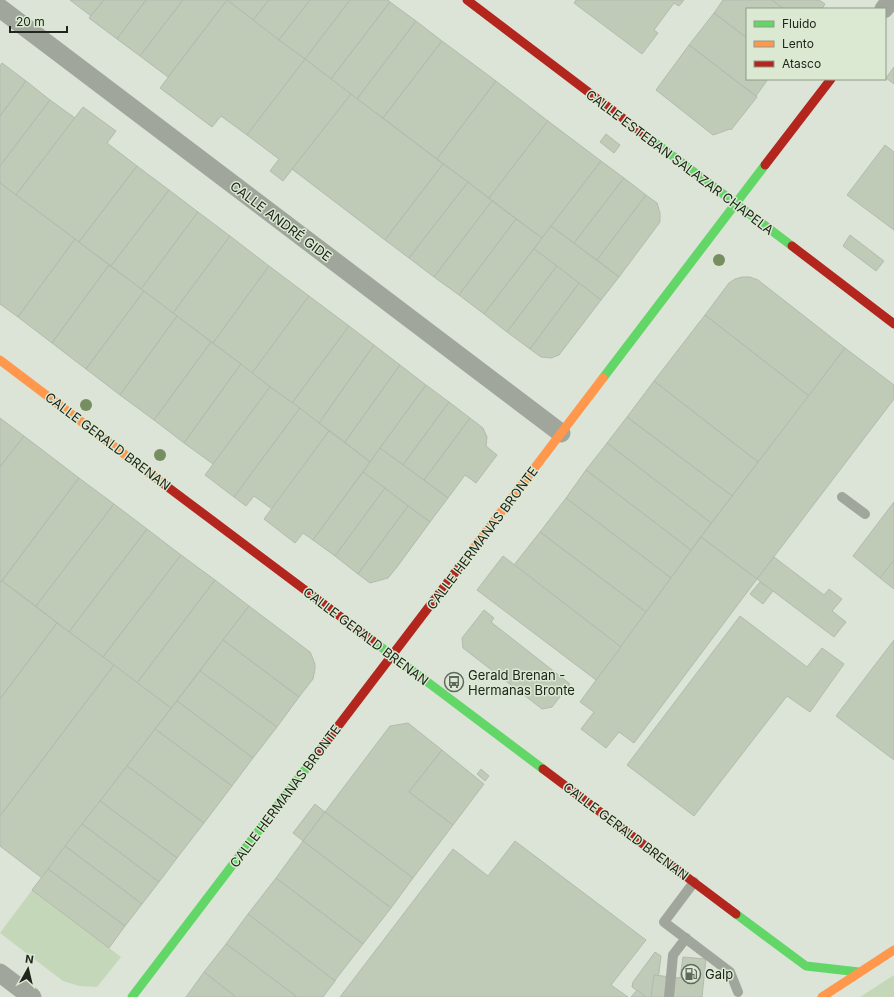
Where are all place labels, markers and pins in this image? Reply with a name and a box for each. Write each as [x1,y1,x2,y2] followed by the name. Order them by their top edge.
[468,667,575,698] place label: Gerald Brenan - Hermanas Bronte
[443,671,465,693] bus stop icon: Gerald Brenan - Hermanas Bronte
[680,963,702,985] fuel station icon: Galp
[705,966,733,982] place label: Galp

